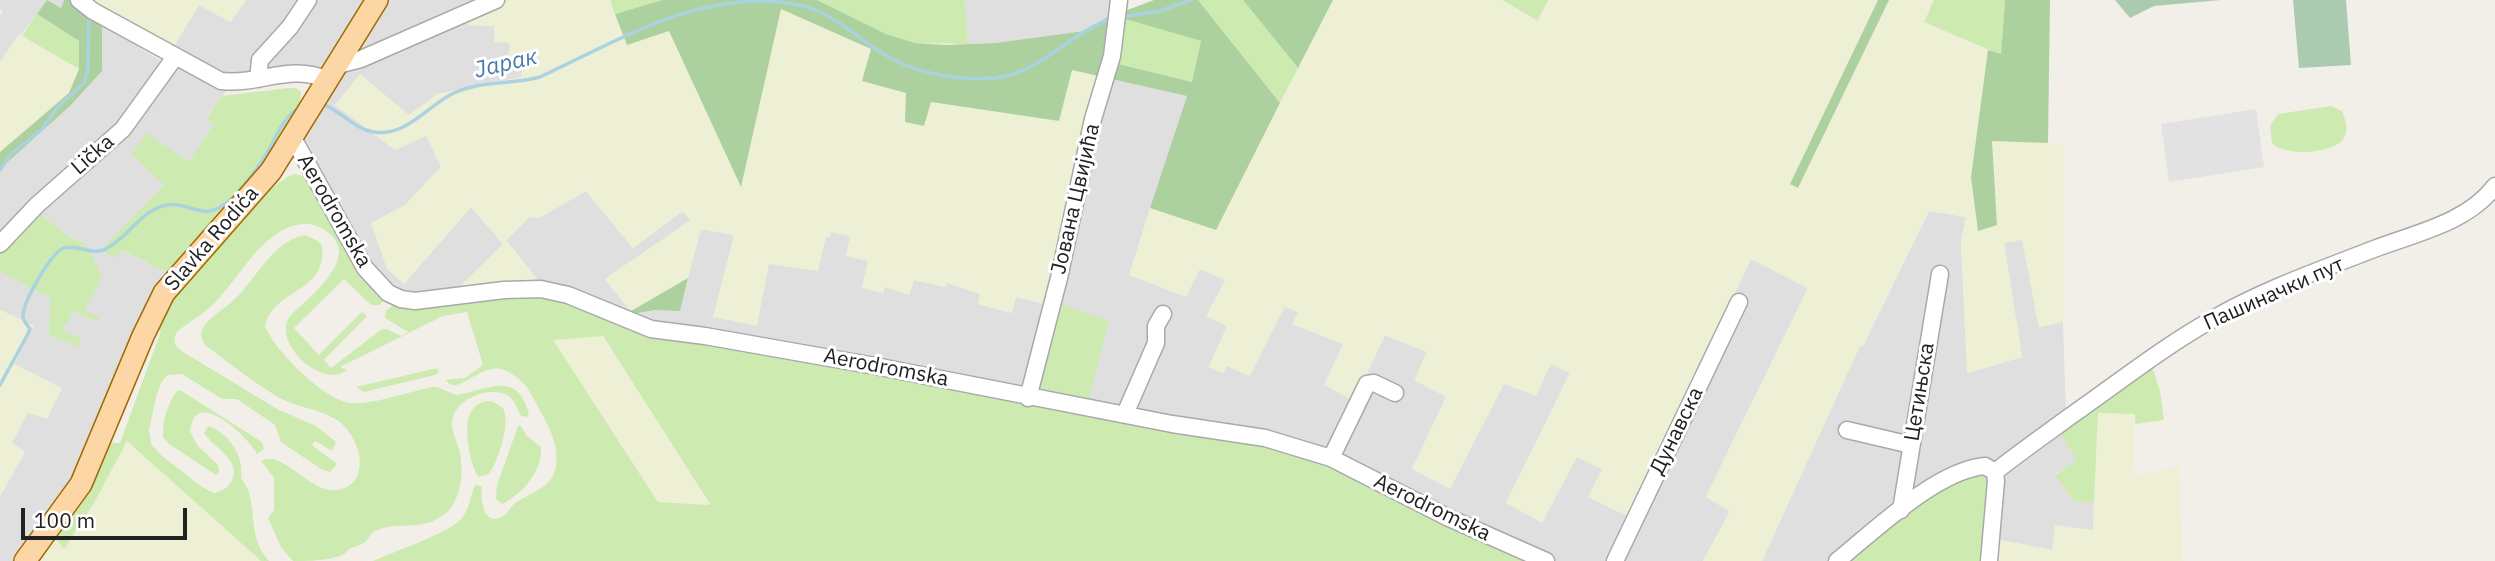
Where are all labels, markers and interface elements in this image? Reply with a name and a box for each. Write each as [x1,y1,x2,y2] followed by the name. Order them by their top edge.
[472,43,540,85] water label: Јарак
[1046,121,1106,277] street label: Јована Цвијића
[66,130,120,180] street label: Lička
[291,150,377,272] street label: Aerodromska
[160,181,264,297] street label: Slavka Rodića
[2200,252,2348,336] street label: Пашиначки пут
[1900,341,1940,443] street label: Цетињска
[821,344,951,392] street label: Aerodromska
[1645,383,1709,479] street label: Дунавска
[1370,469,1494,547] street label: Aerodromska
[24,494,191,538] scale bar
[34,506,95,534] text: 100 m

